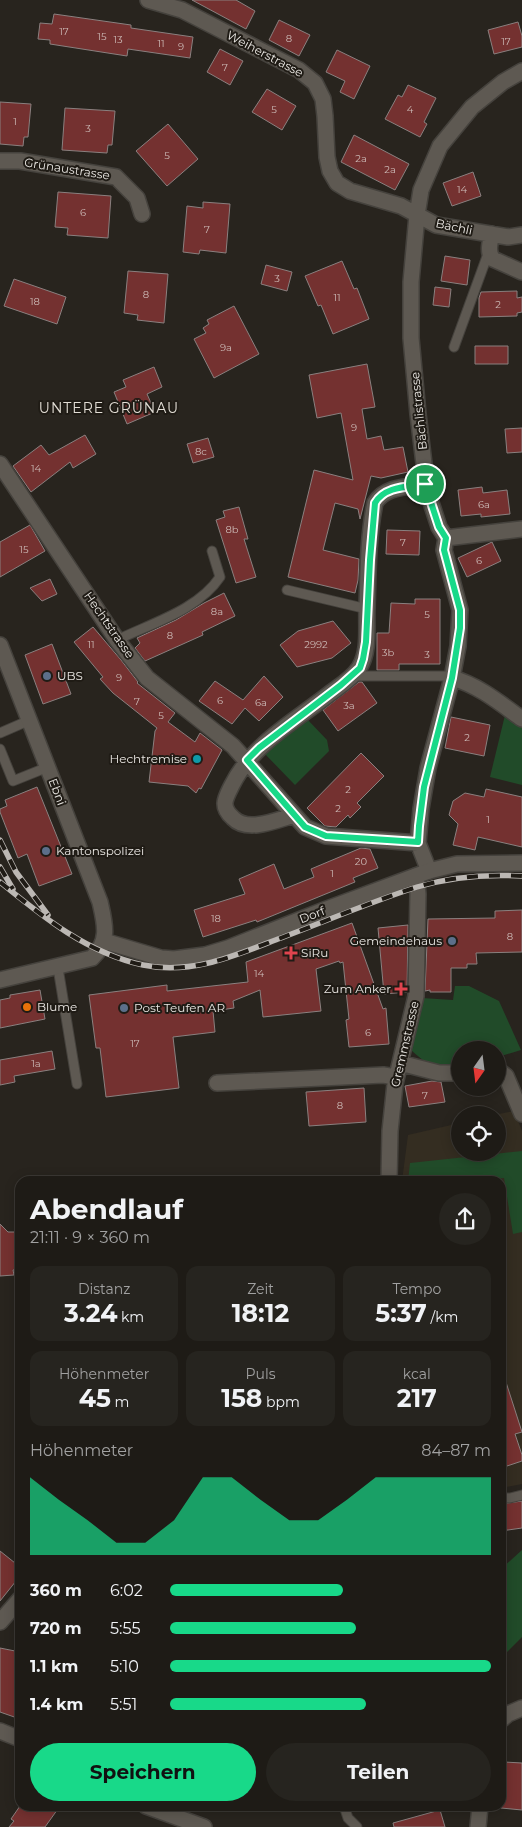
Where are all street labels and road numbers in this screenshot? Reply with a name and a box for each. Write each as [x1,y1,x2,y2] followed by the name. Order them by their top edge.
[224,27,306,80] street label: Weiherstrasse
[23,154,111,183] street label: Grünaustrasse
[434,215,474,238] street label: Bächli
[407,371,430,451] street label: Bächlistrasse
[81,589,138,661] street label: Hechtstrasse
[46,776,69,807] street label: Ebni
[297,902,328,926] street label: Dorf
[387,999,422,1088] street label: Gremmstrasse

